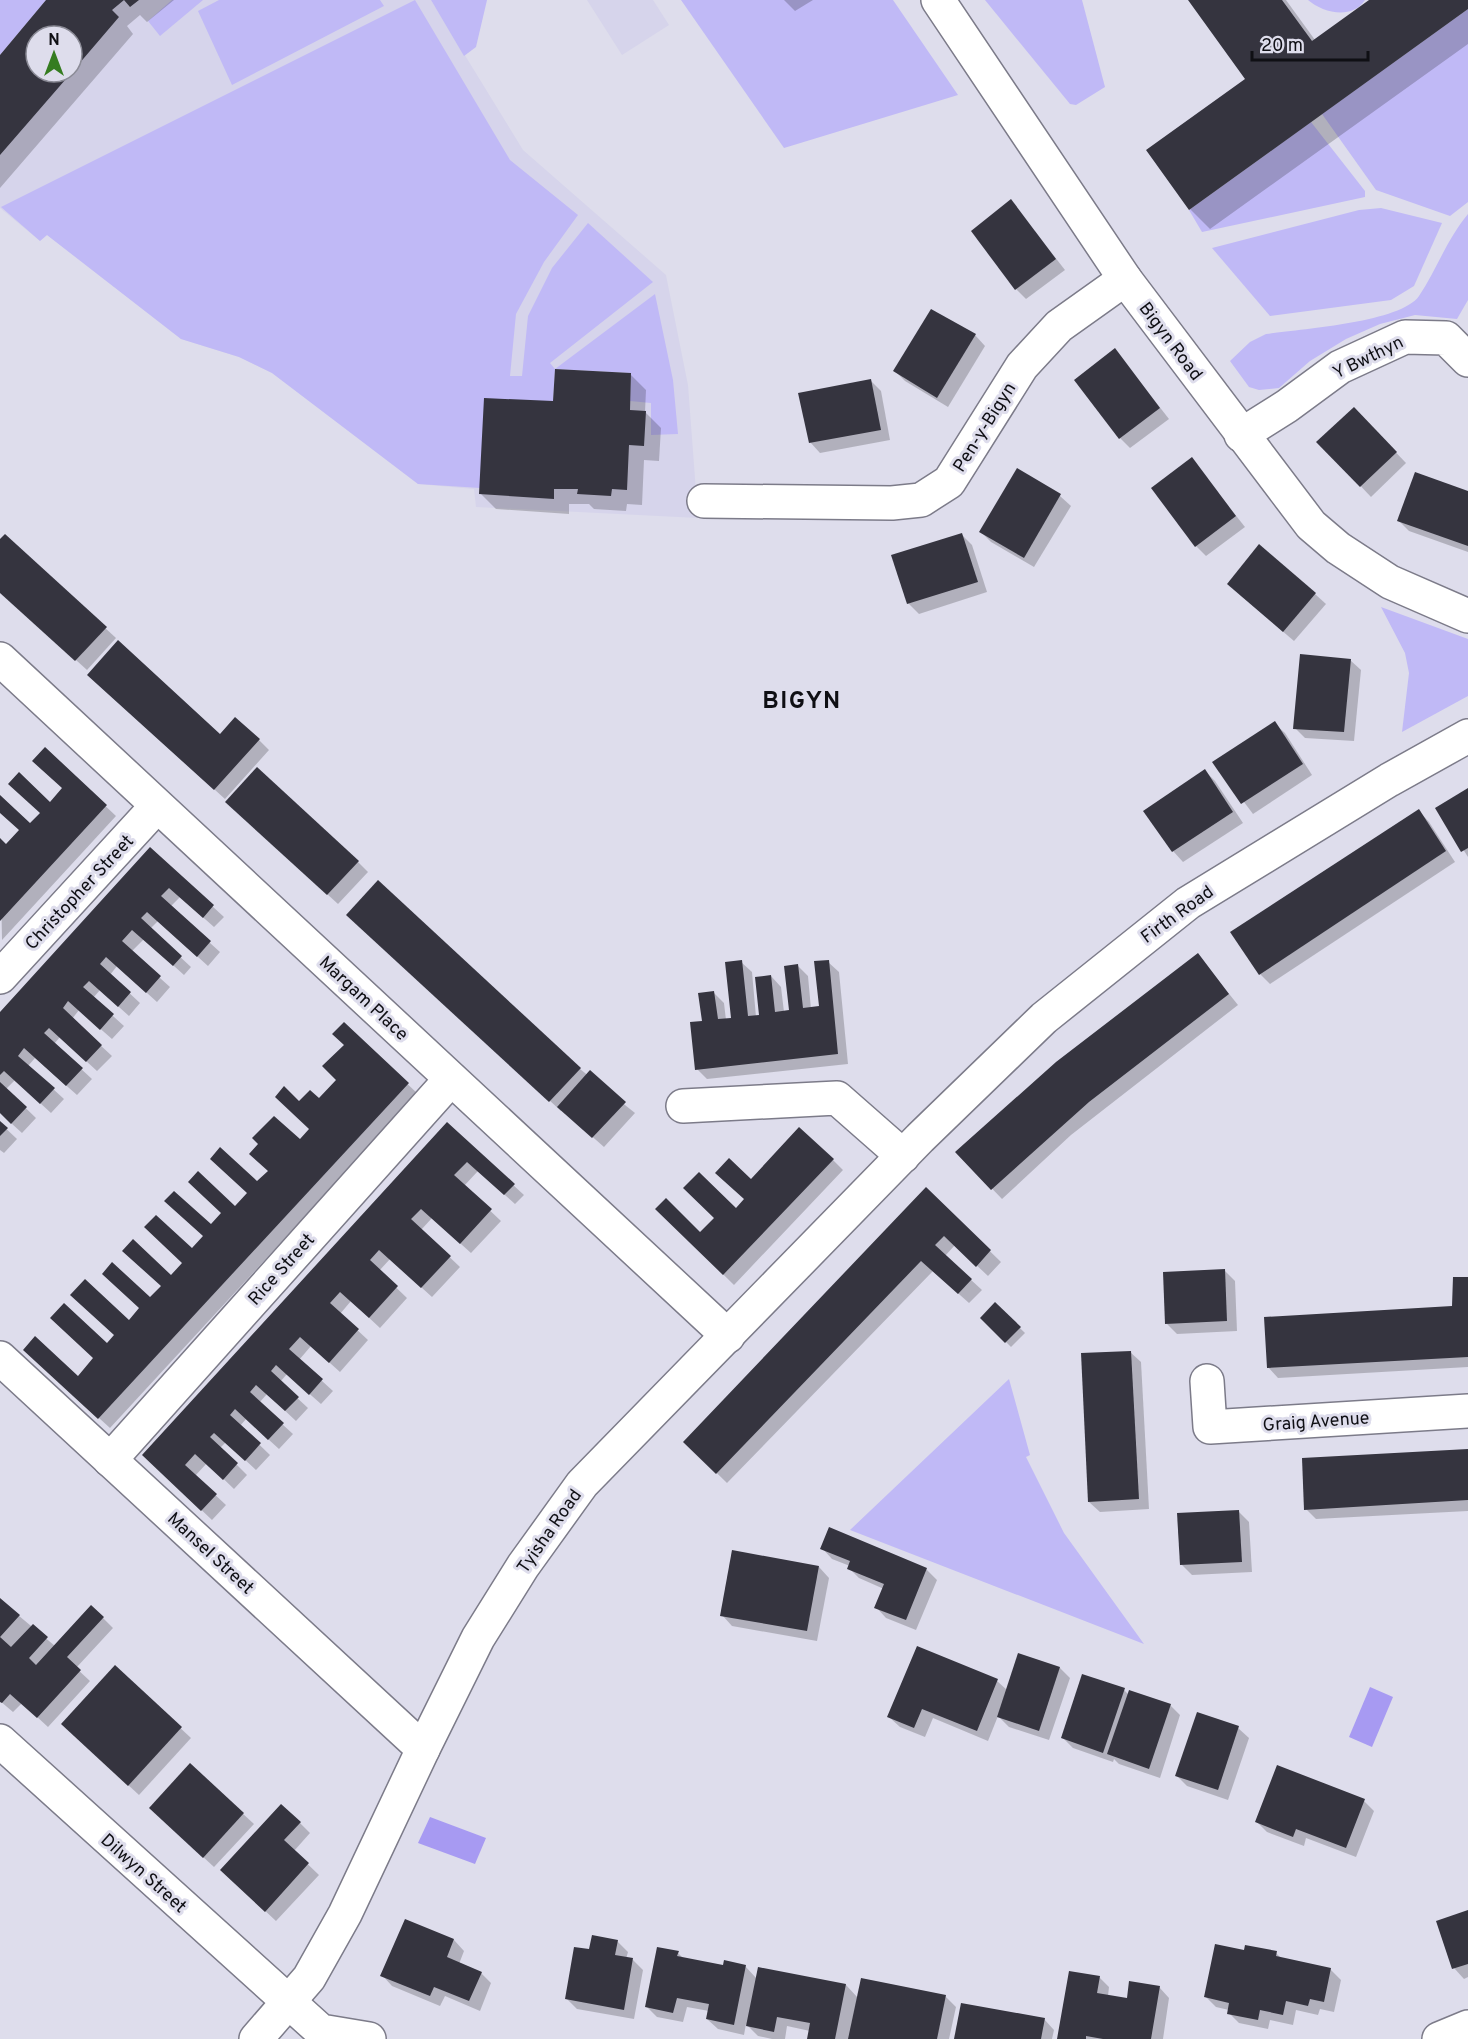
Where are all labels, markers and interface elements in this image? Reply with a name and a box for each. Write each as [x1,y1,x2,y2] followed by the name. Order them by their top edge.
[24,24,84,84] north arrow
[1252,24,1368,62] scale bar
[48,31,60,51] text: N
[1261,35,1303,58] text: 20 m
[1133,298,1207,386] street label: Bigyn Road
[1330,331,1408,385] street label: Y Bwthyn
[949,379,1022,477] street label: Pen-y-Bigyn
[762,687,842,717] district label: BIGYN
[21,830,140,956] street label: Christopher Street
[1137,881,1219,949] street label: Firth Road
[313,952,413,1046] street label: Margam Place
[244,1229,320,1311] street label: Rice Street
[1262,1407,1370,1438] street label: Graig Avenue
[513,1485,588,1579] street label: Tyisha Road
[162,1508,258,1600] street label: Mansel Street
[95,1829,191,1919] street label: Dilwyn Street

